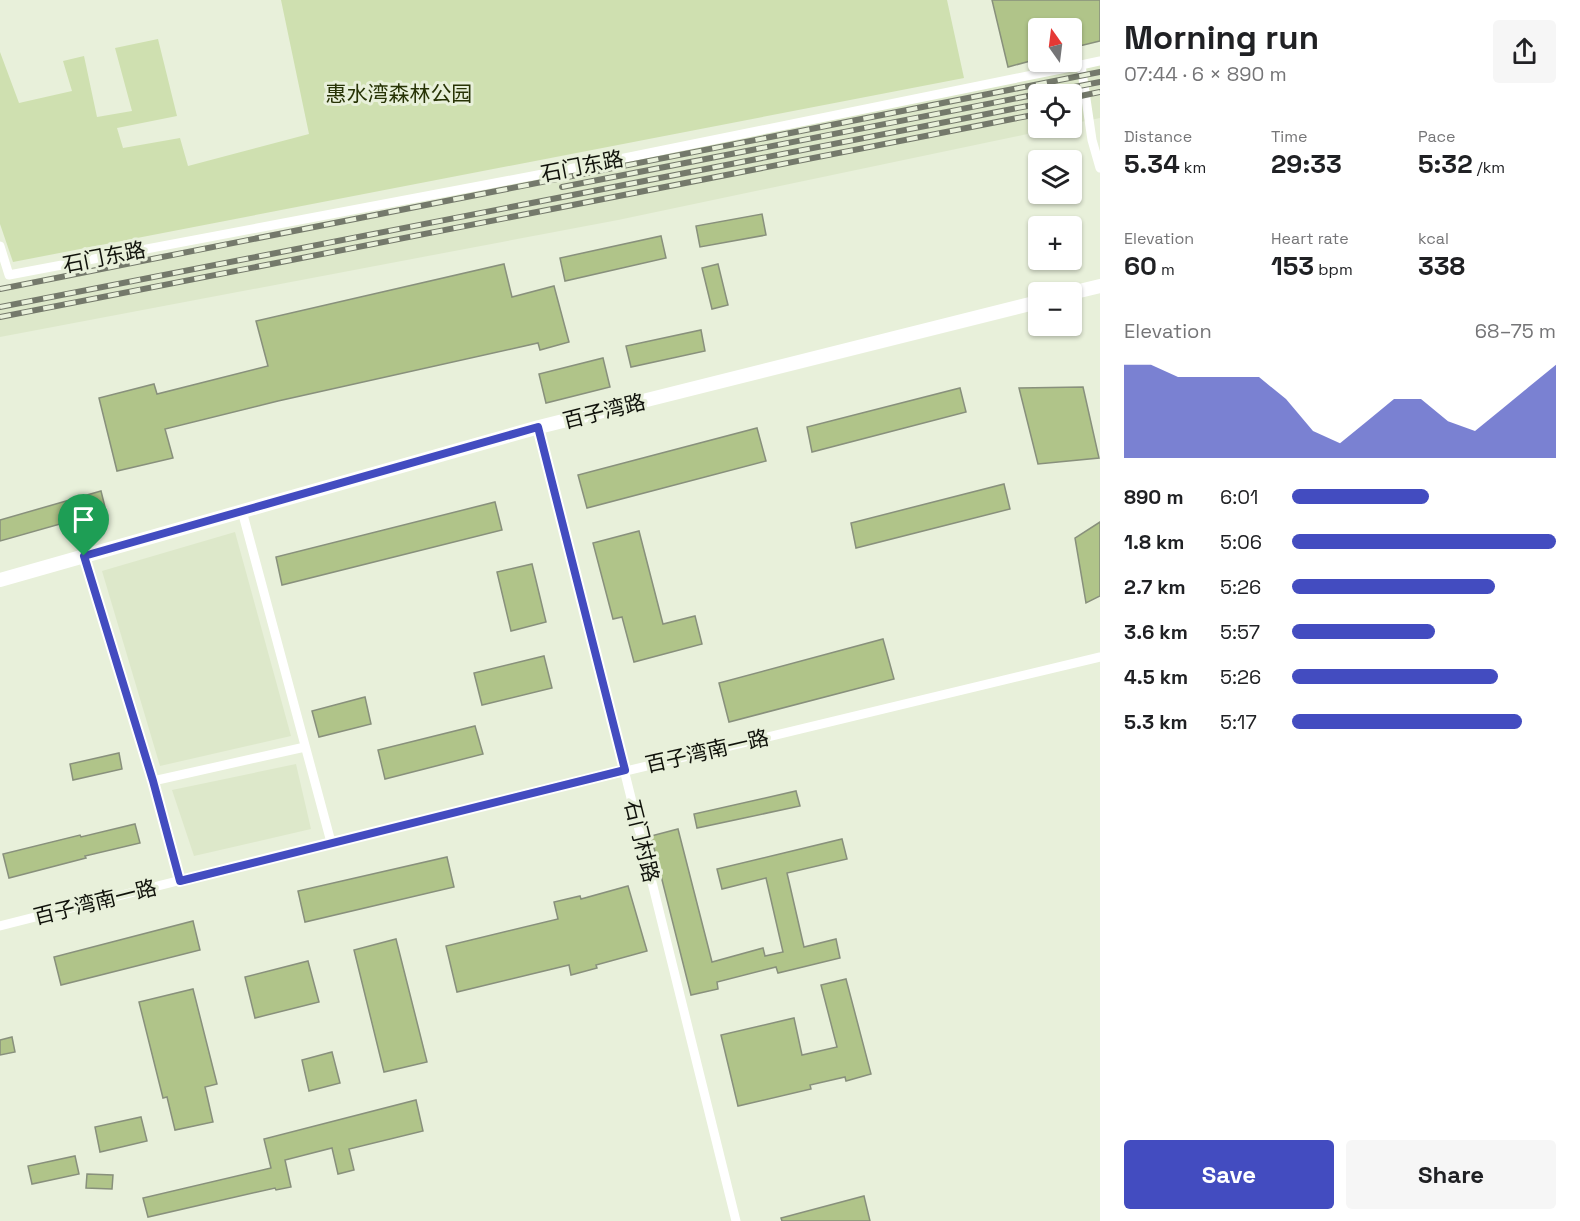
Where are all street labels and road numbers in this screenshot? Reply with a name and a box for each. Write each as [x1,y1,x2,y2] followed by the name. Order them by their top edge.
[538,145,626,187] street label: 石门东路
[60,236,148,278] street label: 石门东路
[560,388,648,434] street label: 百子湾路
[643,724,771,778] street label: 百子湾南一路
[619,797,665,885] street label: 石门村路
[31,874,159,930] street label: 百子湾南一路

